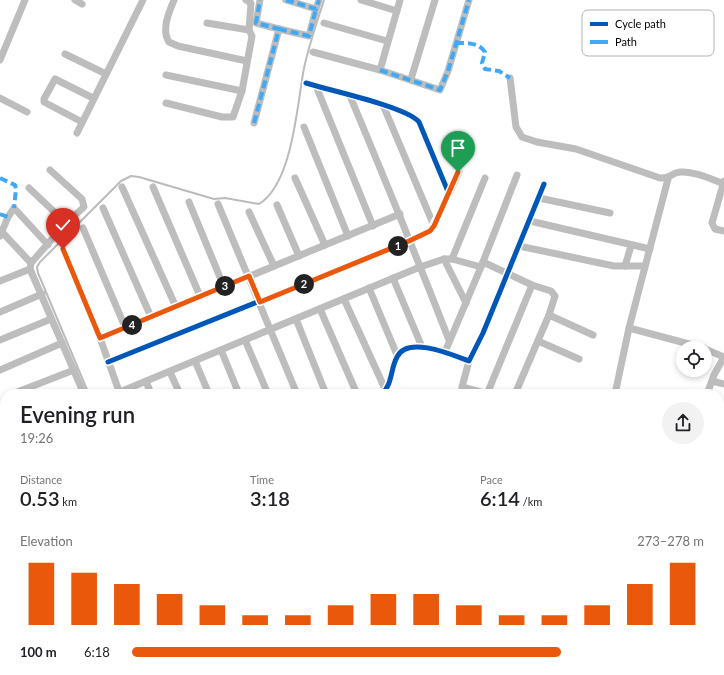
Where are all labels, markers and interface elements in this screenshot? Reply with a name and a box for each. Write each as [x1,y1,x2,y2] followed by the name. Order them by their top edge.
[582,10,714,56] legend
[615,17,666,30] text: Cycle path
[615,35,637,48] text: Path
[441,131,475,172] pin
[447,137,469,159] icon: arrive
[46,208,80,249] pin
[52,214,74,236] icon: check
[388,236,408,256] pin: 1
[395,239,401,252] text: 1
[294,274,314,294] pin: 2
[215,276,235,296] pin: 3
[301,277,307,290] text: 2
[222,279,228,292] text: 3
[122,315,142,335] pin: 4
[129,318,135,331] text: 4
[676,341,712,377] map controls
[676,341,712,377] button: locate
[20,401,135,428] text: Evening run
[662,402,704,444] button: share
[20,430,53,446] text: 19:26
[20,473,62,486] text: Distance
[250,473,274,486] text: Time
[480,473,503,486] text: Pace
[20,486,60,510] text: 0.53
[250,486,290,510] text: 3:18
[480,486,520,510] text: 6:14
[60,495,77,508] text: km
[520,495,542,508] text: /km
[20,533,73,549] text: Elevation
[637,533,704,549] text: 273–278 m
[20,644,57,660] text: 100 m
[84,644,110,660] text: 6:18

